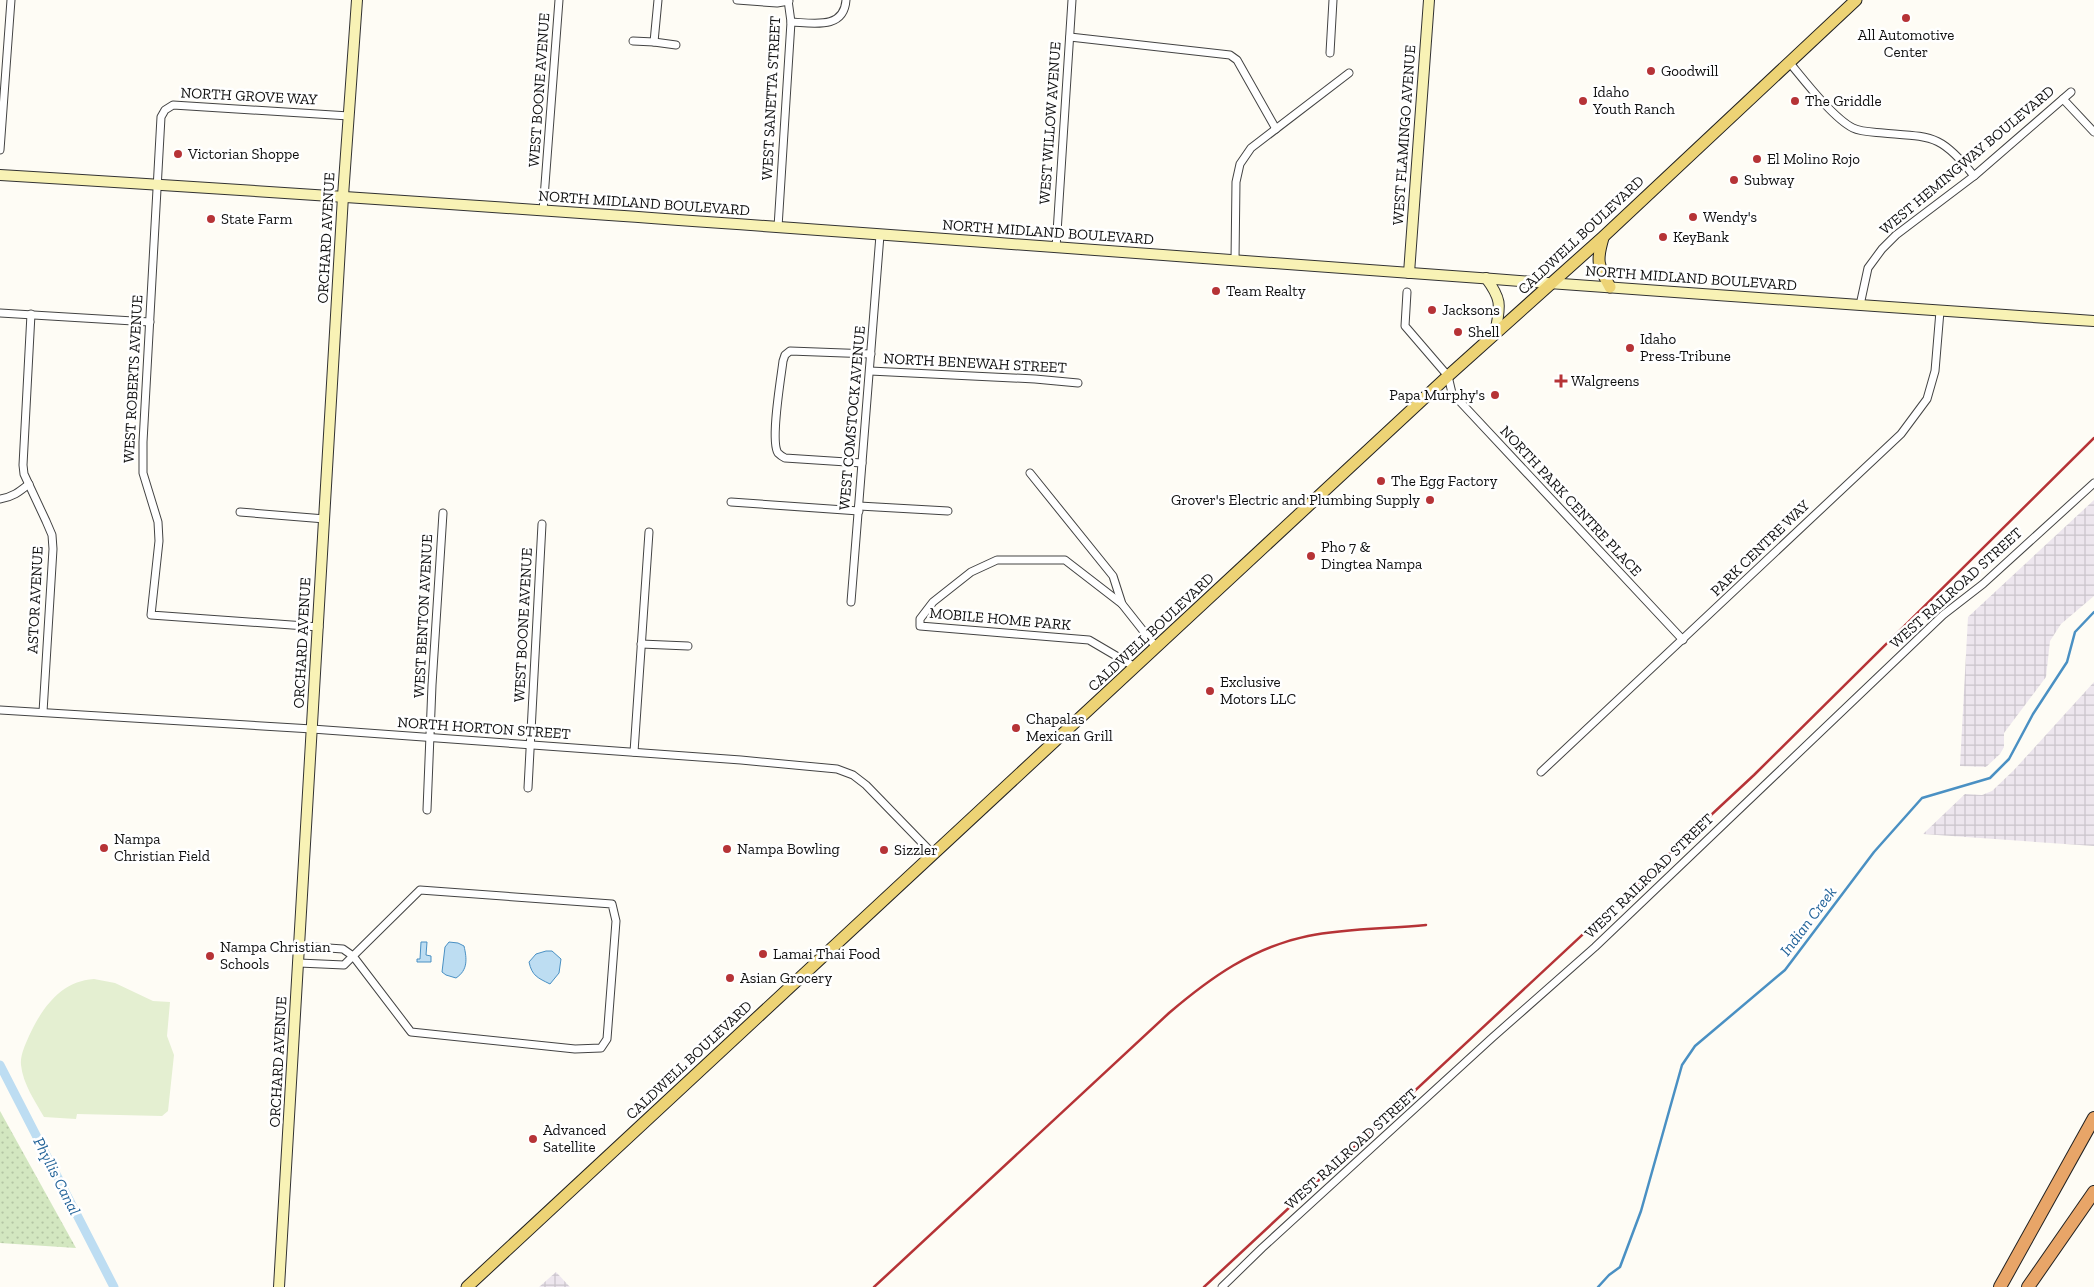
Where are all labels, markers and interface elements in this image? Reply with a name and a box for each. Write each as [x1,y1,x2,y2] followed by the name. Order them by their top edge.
[525,12,553,168] street label: WEST BOONE AVENUE
[1900,12,1912,24] marker: All Automotive Center
[758,15,784,181] street label: WEST SANETTA STREET
[1858,26,1954,61] place label: All Automotive Center
[1035,41,1065,205] street label: WEST WILLOW AVENUE
[1389,44,1419,226] street label: WEST FLAMINGO AVENUE
[1661,62,1719,80] place label: Goodwill
[1645,65,1657,77] marker: Goodwill
[1876,82,2058,238] street label: WEST HEMINGWAY BOULEVARD
[180,83,319,109] street label: NORTH GROVE WAY
[1592,83,1675,118] place label: Idaho Youth Ranch
[1805,92,1882,110] place label: The Griddle
[1577,95,1589,107] marker: Idaho Youth Ranch
[1789,95,1801,107] marker: The Griddle
[187,145,299,163] place label: Victorian Shoppe
[172,148,184,160] marker: Victorian Shoppe
[1767,150,1860,168] place label: El Molino Rojo
[1751,153,1763,165] marker: El Molino Rojo
[1744,171,1795,189] place label: Subway
[314,172,338,304] street label: ORCHARD AVENUE
[1514,172,1648,298] street label: CALDWELL BOULEVARD
[1728,174,1740,186] marker: Subway
[538,187,750,219] street label: NORTH MIDLAND BOULEVARD
[1703,208,1757,226] place label: Wendy's
[221,210,293,228] place label: State Farm
[1687,211,1699,223] marker: Wendy's
[205,213,217,225] marker: State Farm
[942,216,1154,248] street label: NORTH MIDLAND BOULEVARD
[1673,228,1729,246] place label: KeyBank
[1657,231,1669,243] marker: KeyBank
[1585,262,1797,294] street label: NORTH MIDLAND BOULEVARD
[1226,282,1306,300] place label: Team Realty
[1210,285,1222,297] marker: Team Realty
[120,294,146,464] street label: WEST ROBERTS AVENUE
[1442,301,1500,319] place label: Jacksons
[1426,304,1438,316] marker: Jacksons
[1468,323,1499,341] place label: Shell
[835,325,869,511] street label: WEST COMSTOCK AVENUE
[1452,326,1464,338] marker: Shell
[1640,330,1731,365] place label: Idaho Press-Tribune
[1624,342,1636,354] marker: Idaho Press-Tribune
[883,349,1067,377] street label: NORTH BENEWAH STREET
[1571,372,1639,390] place label: Walgreens
[1555,375,1567,387] marker: Walgreens
[1389,386,1485,404] place label: Papa Murphy's
[1489,389,1501,401] marker: Papa Murphy's
[1496,422,1646,580] street label: NORTH PARK CENTRE PLACE
[1391,472,1498,490] place label: The Egg Factory
[1375,475,1387,487] marker: The Egg Factory
[1171,491,1420,509] place label: Grover's Electric and Plumbing Supply
[1424,494,1436,506] marker: Grover's Electric and Plumbing Supply
[1707,496,1814,600] street label: PARK CENTRE WAY
[1886,524,2026,652] street label: WEST RAILROAD STREET
[410,533,436,698] street label: WEST BENTON AVENUE
[1321,538,1422,573] place label: Pho 7 & Dingtea Nampa
[23,546,47,654] street label: ASTOR AVENUE
[510,547,536,703] street label: WEST BOONE AVENUE
[1305,550,1317,562] marker: Pho 7 & Dingtea Nampa
[1084,569,1218,695] street label: CALDWELL BOULEVARD
[290,577,314,709] street label: ORCHARD AVENUE
[929,604,1072,634] street label: MOBILE HOME PARK
[1220,673,1296,708] place label: Exclusive Motors LLC
[1204,685,1216,697] marker: Exclusive Motors LLC
[1026,710,1113,745] place label: Chapalas Mexican Grill
[397,713,571,743] street label: NORTH HORTON STREET
[1010,722,1022,734] marker: Chapalas Mexican Grill
[1581,810,1717,942] street label: WEST RAILROAD STREET
[114,830,211,865] place label: Nampa Christian Field
[737,840,840,858] place label: Nampa Bowling
[894,841,937,859] place label: Sizzler
[98,842,110,854] marker: Nampa Christian Field
[721,843,733,855] marker: Nampa Bowling
[878,844,890,856] marker: Sizzler
[1776,883,1840,959] water label: Indian Creek
[220,938,331,973] place label: Nampa Christian Schools
[773,945,881,963] place label: Lamai Thai Food
[757,948,769,960] marker: Lamai Thai Food
[204,950,216,962] marker: Nampa Christian Schools
[740,969,832,987] place label: Asian Grocery
[724,972,736,984] marker: Asian Grocery
[266,996,290,1128] street label: ORCHARD AVENUE
[622,997,756,1123] street label: CALDWELL BOULEVARD
[1281,1085,1421,1213] street label: WEST RAILROAD STREET
[543,1121,607,1156] place label: Advanced Satellite
[527,1133,539,1145] marker: Advanced Satellite
[29,1134,85,1218] water label: Phyllis Canal

